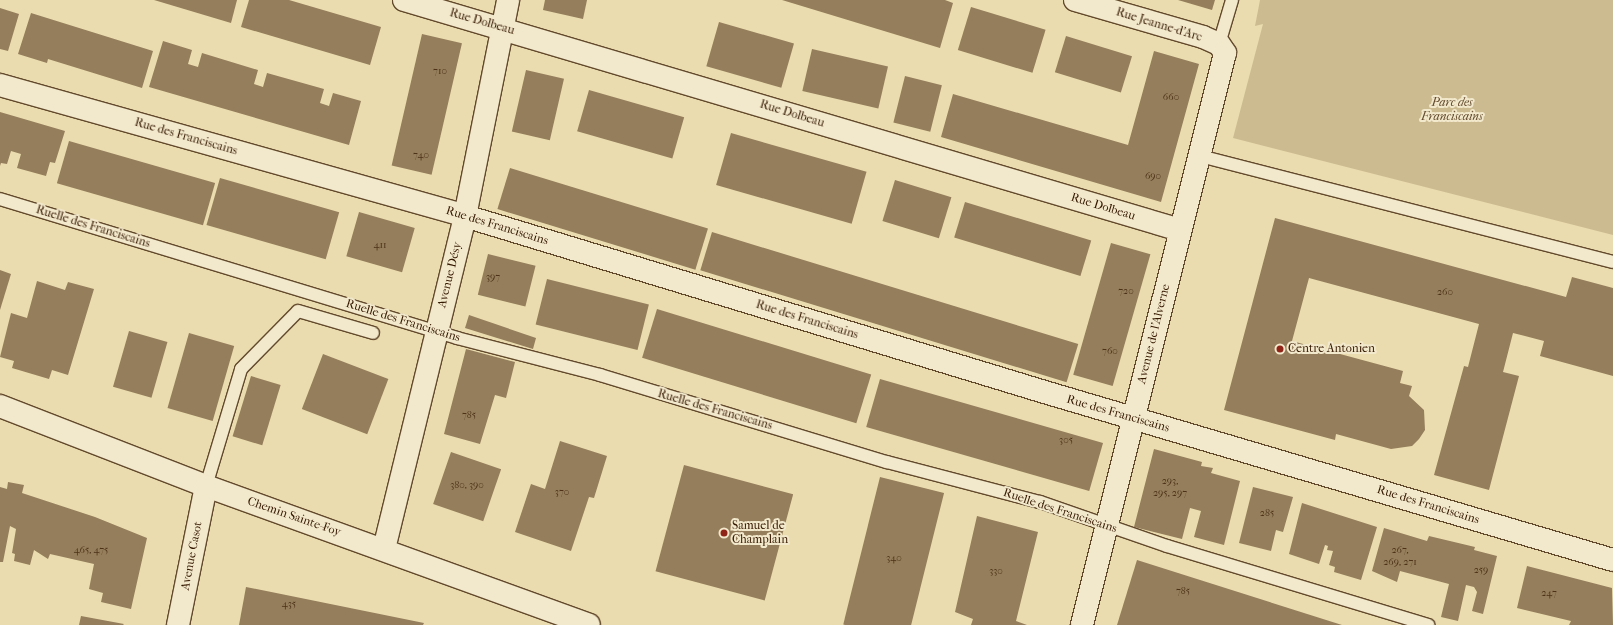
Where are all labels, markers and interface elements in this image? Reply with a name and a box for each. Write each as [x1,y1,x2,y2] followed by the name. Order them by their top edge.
[1114,5,1204,45] street label: Rue Jeanne-d'Arc
[448,6,516,38] street label: Rue Dolbeau
[433,66,447,78] house number: 710
[1163,92,1179,104] house number: 660
[1421,96,1483,124] park label: Parc des Franciscains
[758,97,826,131] street label: Rue Dolbeau
[133,115,239,159] street label: Rue des Franciscains
[413,150,429,162] house number: 740
[1145,171,1161,183] house number: 690
[1069,190,1137,224] street label: Rue Dolbeau
[34,203,152,251] street label: Ruelle des Franciscains
[444,204,550,248] street label: Rue des Franciscains
[373,240,387,252] house number: 411
[435,241,465,309] street label: Avenue Désy
[486,272,500,284] house number: 397
[1135,283,1173,385] street label: Avenue de l'Alverne
[1118,286,1134,298] house number: 720
[1437,287,1453,299] house number: 260
[344,297,462,345] street label: Ruelle des Franciscains
[754,298,860,342] street label: Rue des Franciscains
[1288,342,1375,356] place label: Centre Antonien
[1275,344,1285,354] marker: Centre Antonien
[1102,346,1118,358] house number: 760
[656,387,774,433] street label: Ruelle des Franciscains
[1065,392,1171,436] street label: Rue des Franciscains
[462,410,476,422] house number: 785
[1059,435,1073,447] house number: 305
[1153,475,1187,498] house number: 293, 295, 297
[450,480,484,492] house number: 380, 390
[1375,483,1481,527] street label: Rue des Franciscains
[1001,486,1119,536] street label: Ruelle des Franciscains
[555,487,569,499] house number: 370
[245,494,343,540] street label: Chemin Sainte-Foy
[1260,508,1274,520] house number: 285
[732,519,788,547] place label: Samuel de Champlain
[178,520,206,592] street label: Avenue Casot
[719,528,729,538] marker: Samuel de Champlain
[1383,544,1417,568] house number: 267, 269, 271
[74,545,108,557] house number: 465, 475
[886,553,902,565] house number: 340
[1474,565,1488,577] house number: 259
[989,566,1003,578] house number: 330
[1176,586,1190,598] house number: 785
[1541,588,1557,600] house number: 247
[282,599,296,611] house number: 435

